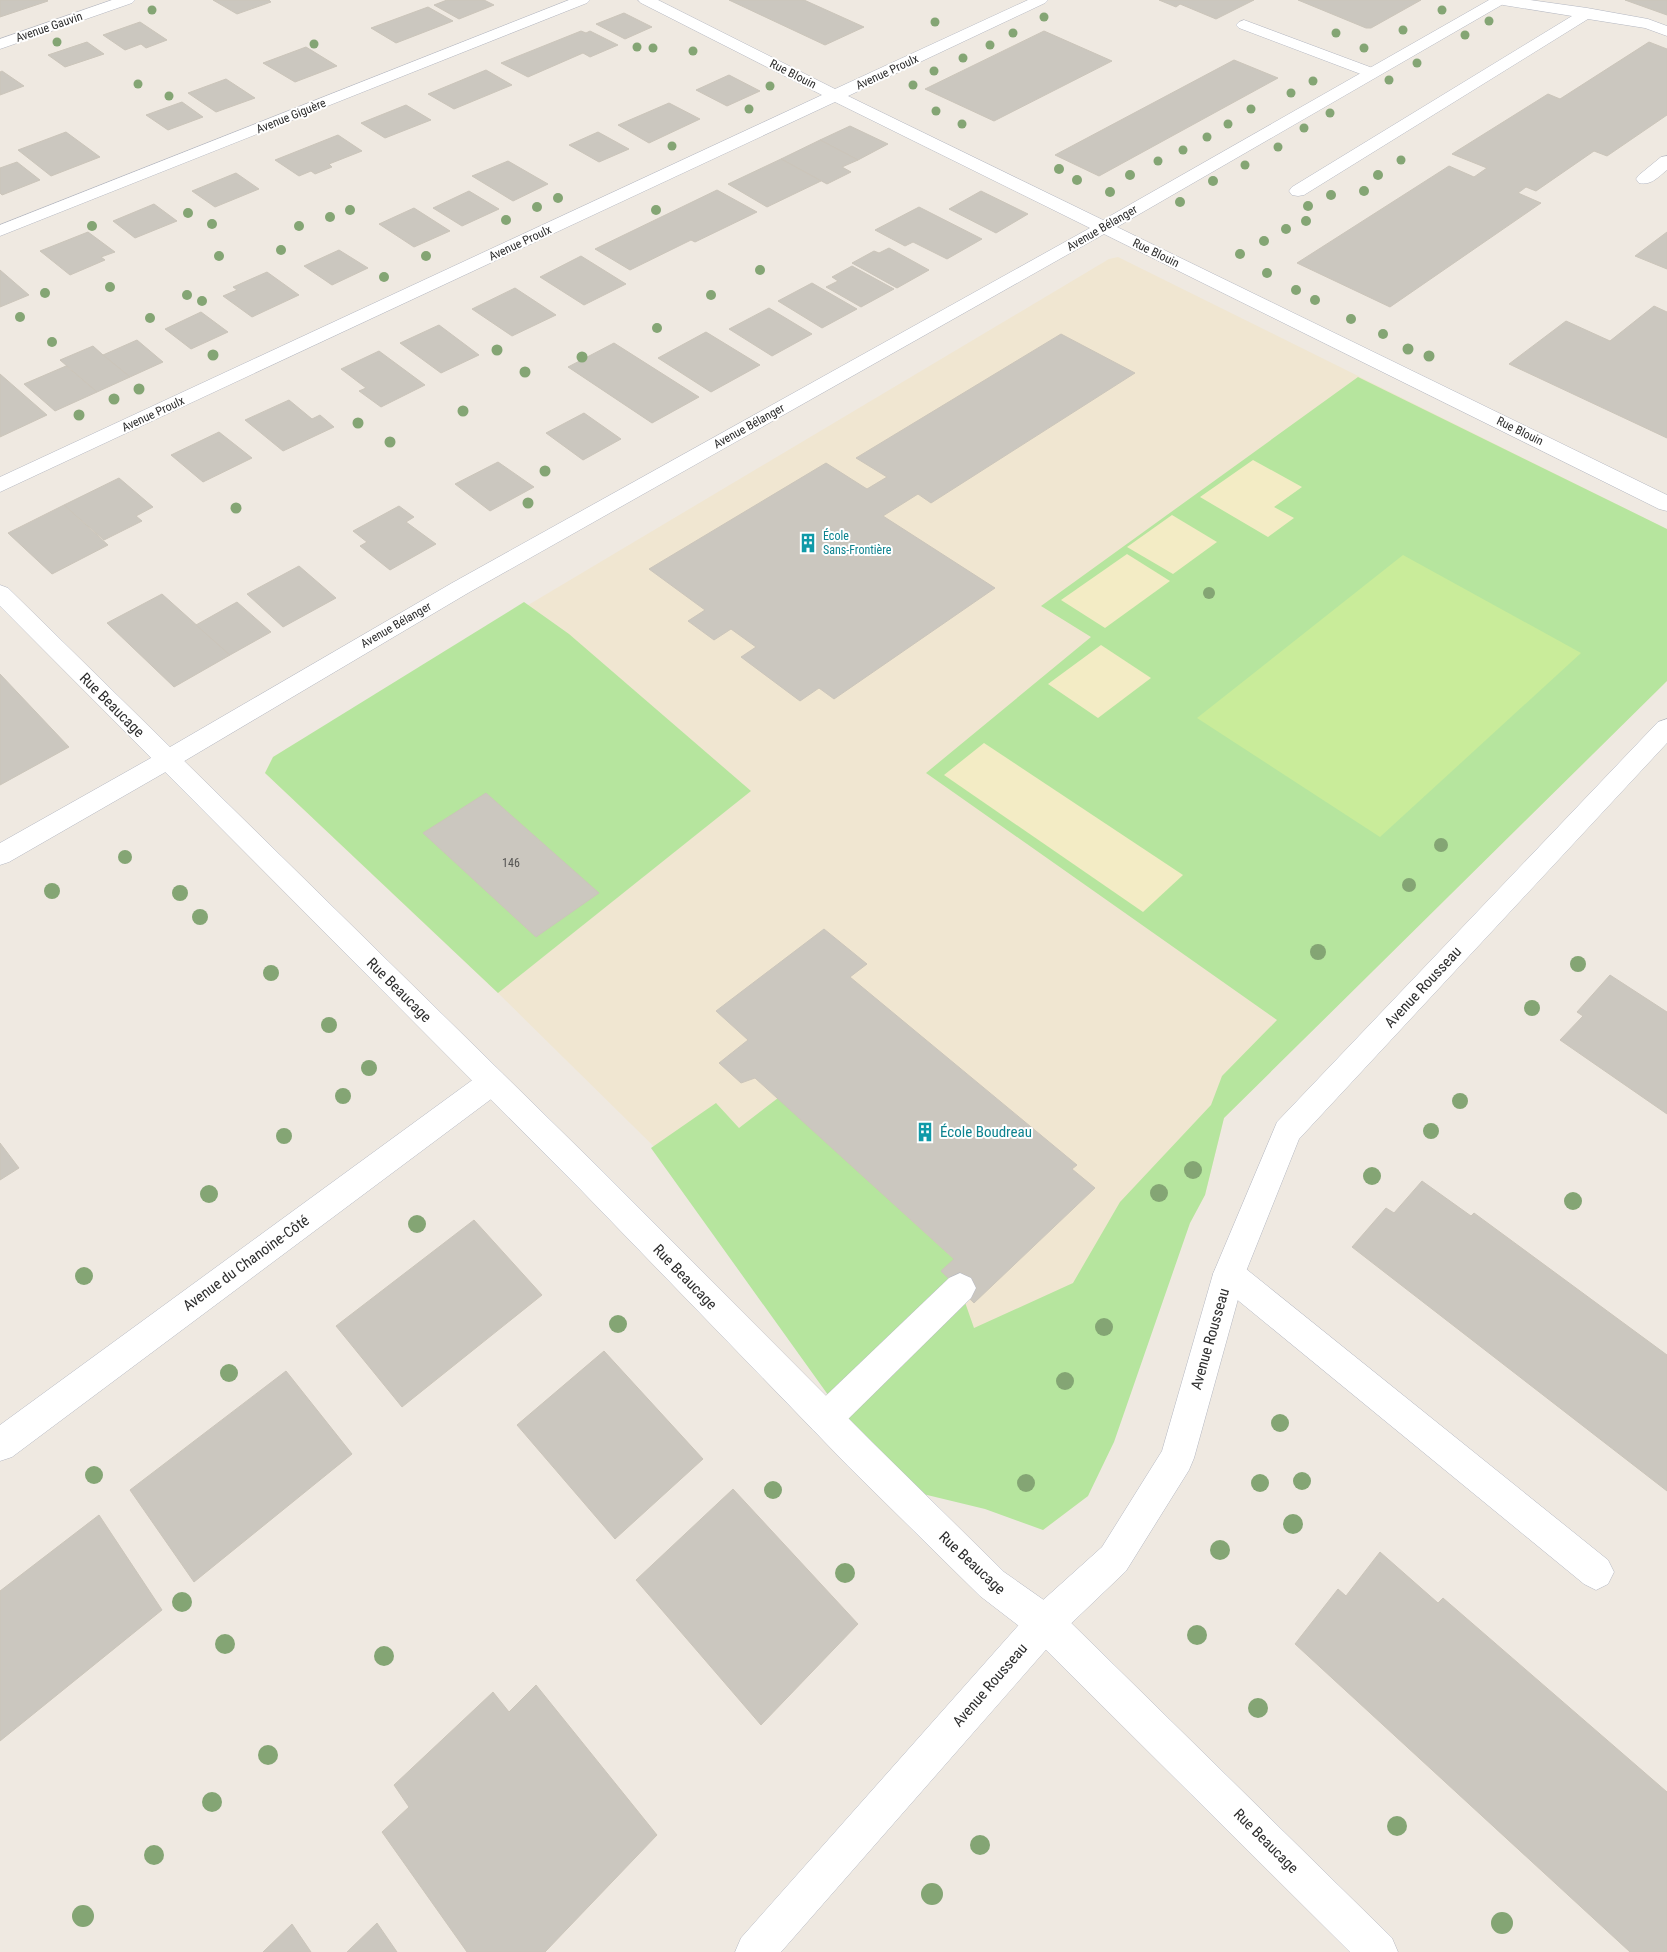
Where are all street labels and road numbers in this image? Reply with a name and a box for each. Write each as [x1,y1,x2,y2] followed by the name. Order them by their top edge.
[14,9,84,45] street label: Avenue Gauvin
[854,51,920,93] street label: Avenue Proulx
[767,56,819,92] street label: Rue Blouin
[254,96,328,136] street label: Avenue Giguère
[1064,202,1140,254] street label: Avenue Bélanger
[487,222,553,264] street label: Avenue Proulx
[1130,236,1182,270] street label: Rue Blouin
[120,393,186,435] street label: Avenue Proulx
[711,401,787,451] street label: Avenue Bélanger
[1494,414,1546,448] street label: Rue Blouin
[358,599,434,651] street label: Avenue Bélanger
[76,669,148,741] street label: Rue Beaucage
[1381,943,1465,1031] street label: Avenue Rousseau
[363,954,435,1026] street label: Rue Beaucage
[179,1211,313,1315] street label: Avenue du Chanoine-Côté
[649,1241,721,1313] street label: Rue Beaucage
[1187,1286,1233,1392] street label: Avenue Rousseau
[935,1528,1009,1598] street label: Rue Beaucage
[949,1640,1031,1730] street label: Avenue Rousseau
[1230,1805,1302,1877] street label: Rue Beaucage

